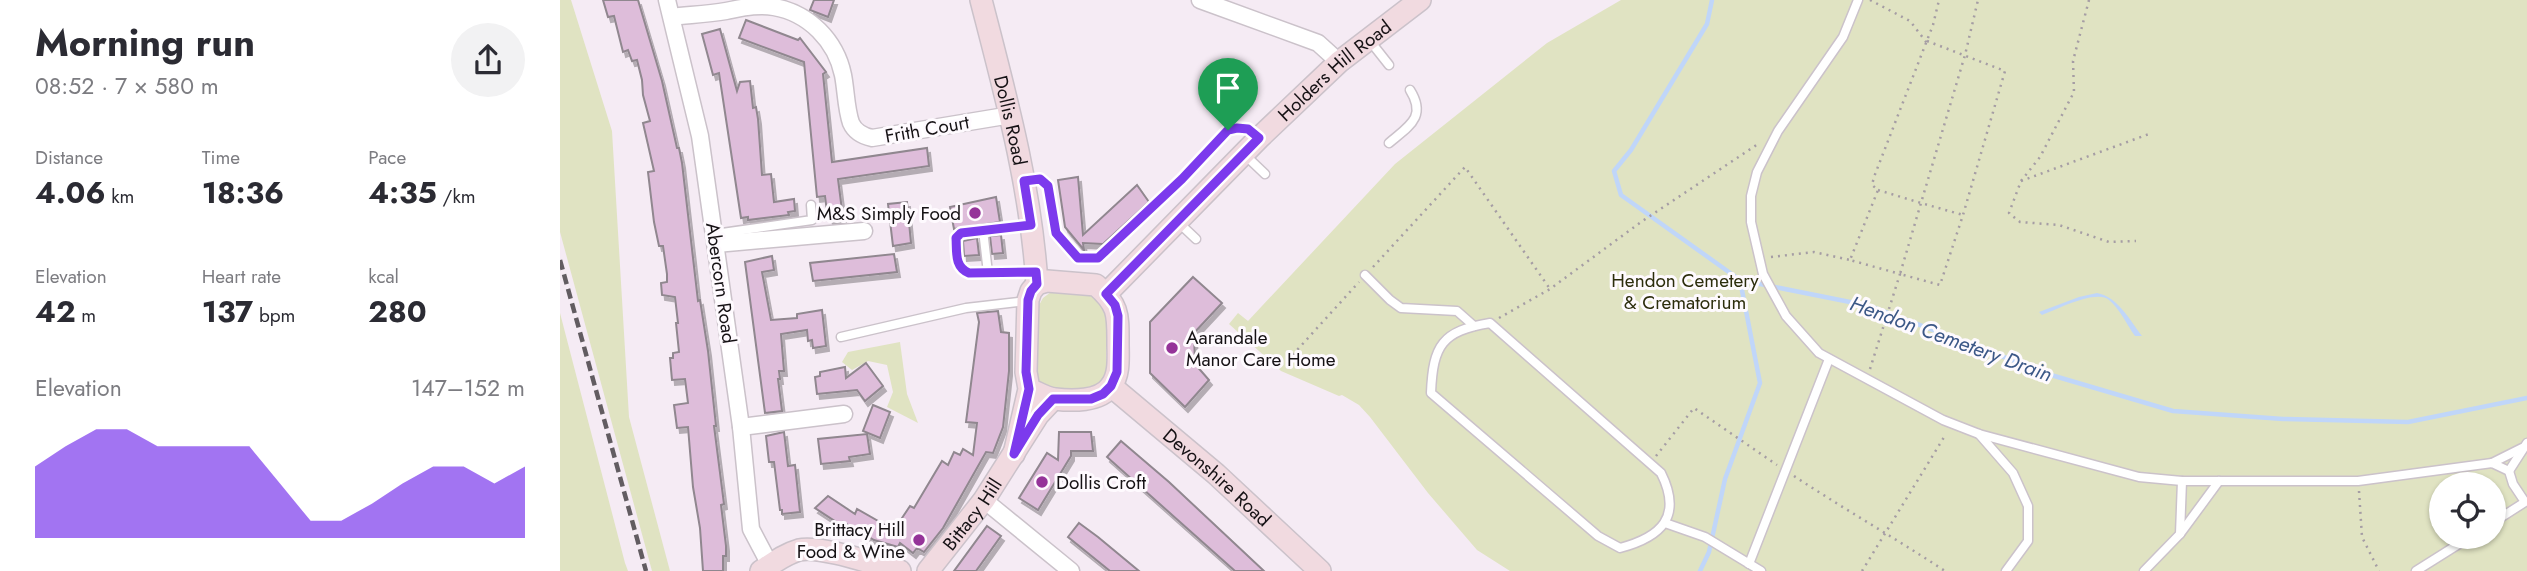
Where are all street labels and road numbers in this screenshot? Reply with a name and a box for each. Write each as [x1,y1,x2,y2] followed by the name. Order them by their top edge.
[1271,13,1397,127] street label: Holders Hill Road
[987,73,1034,168] street label: Dollis Road
[883,108,972,150] street label: Frith Court
[699,221,743,345] street label: Abercorn Road
[1157,422,1277,532] street label: Devonshire Road
[936,473,1008,556] street label: Bittacy Hill

